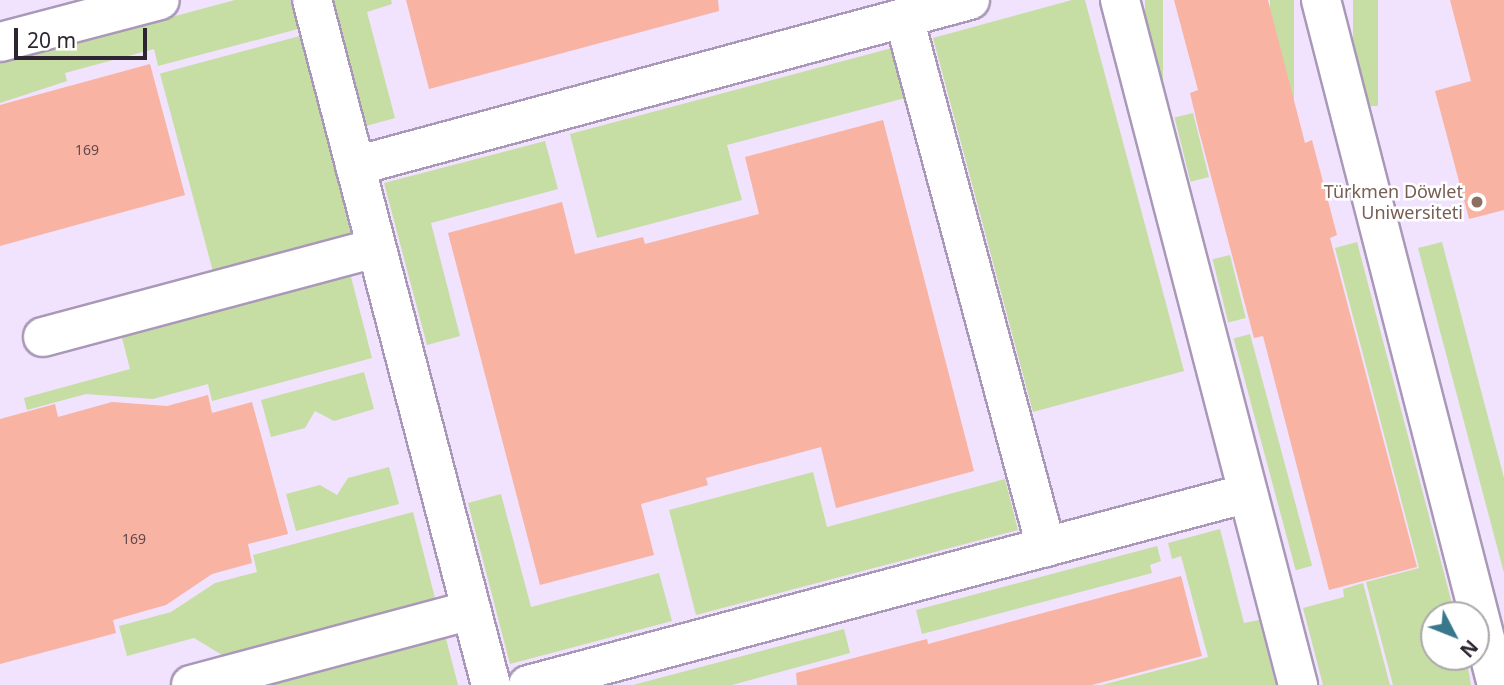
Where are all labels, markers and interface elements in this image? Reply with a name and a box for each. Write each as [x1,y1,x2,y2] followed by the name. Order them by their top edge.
[18,14,150,58] scale bar
[27,26,76,54] text: 20 m
[75,142,99,158] house number: 169
[1324,181,1463,224] place label: Türkmen Döwlet Uniwersiteti
[1469,194,1485,210] marker: Türkmen Döwlet Uniwersiteti
[122,531,146,547] house number: 169
[1420,601,1490,671] north arrow
[1454,634,1484,663] text: N

